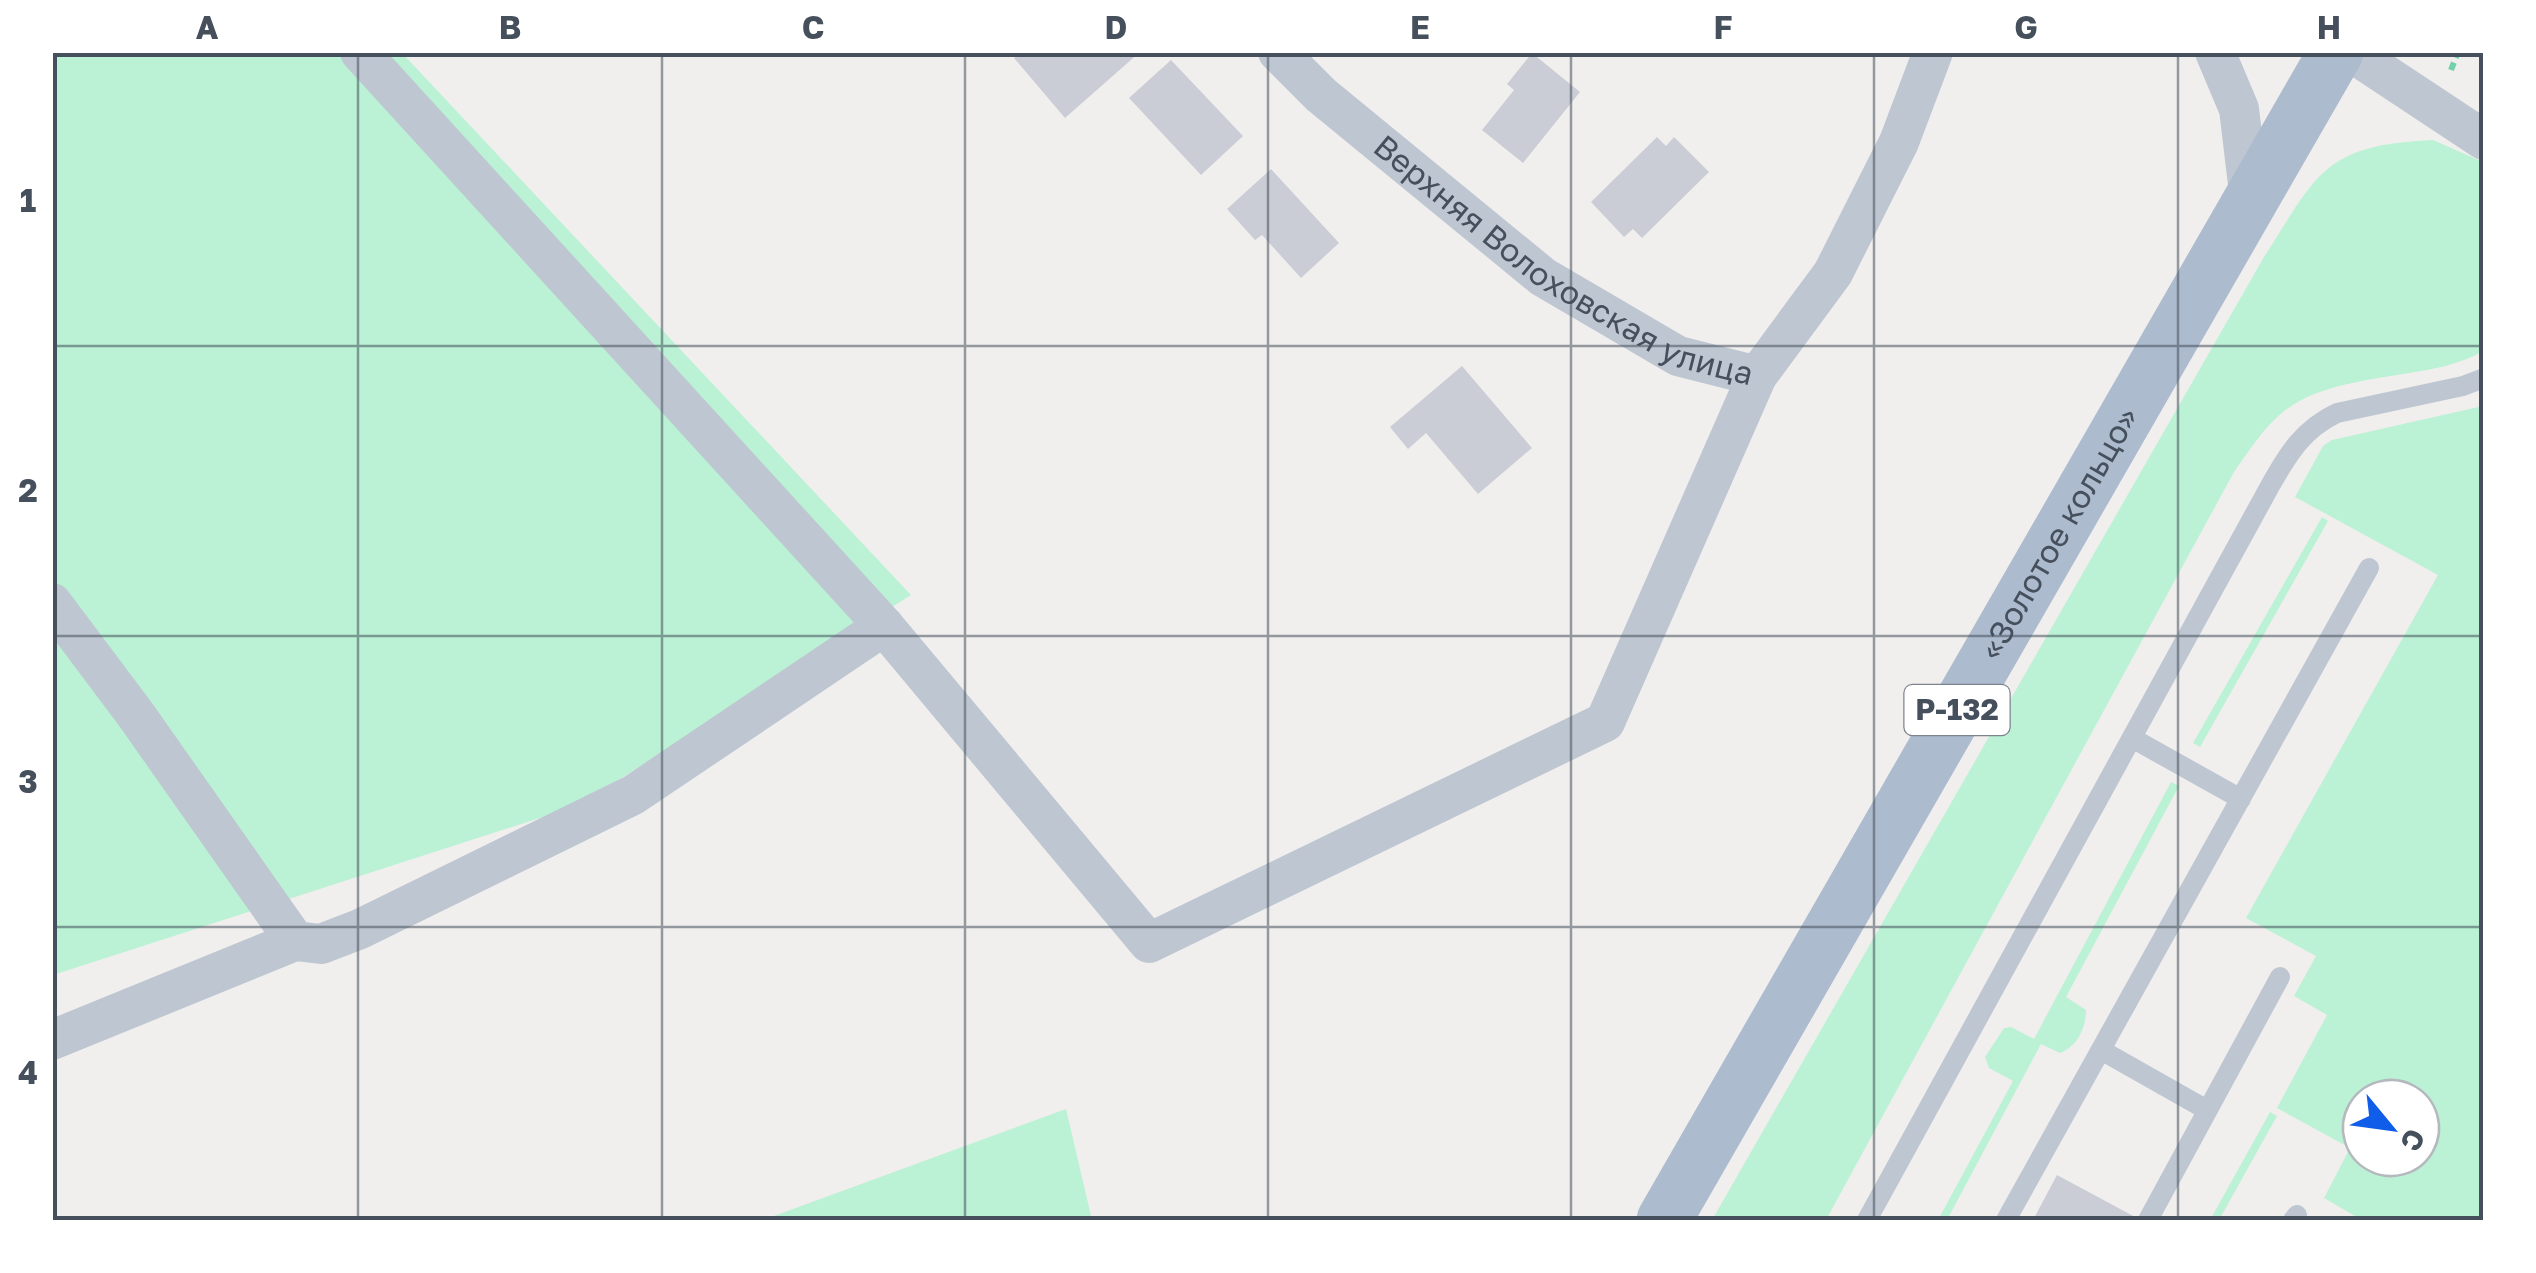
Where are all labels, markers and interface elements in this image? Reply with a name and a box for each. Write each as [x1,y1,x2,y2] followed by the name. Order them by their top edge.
[196,8,219,46] text: A
[499,8,521,46] text: B
[802,8,824,46] text: C
[1105,8,1127,46] text: D
[1410,8,1430,46] text: E
[1713,8,1733,46] text: F
[2014,8,2038,46] text: G
[2317,8,2341,46] text: H
[1367,126,1757,392] street label: Верхняя Волоховская улица
[20,181,36,219] text: 1
[1971,400,2146,666] street label: «Золотое кольцо»
[18,471,38,509] text: 2
[1904,685,2010,735] road number: Р-132
[18,762,38,800] text: 3
[18,1053,38,1091] text: 4
[2341,1078,2441,1178] north arrow
[2394,1124,2433,1157] text: С

